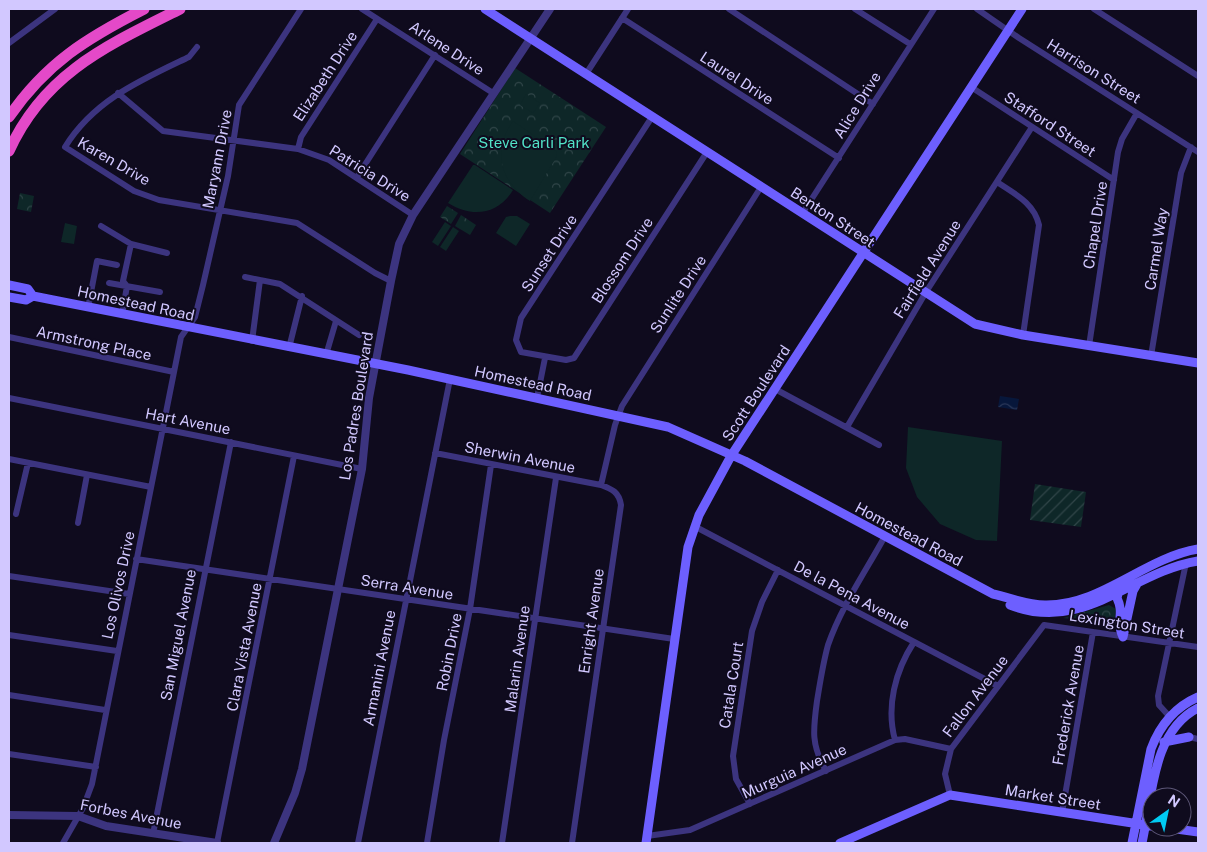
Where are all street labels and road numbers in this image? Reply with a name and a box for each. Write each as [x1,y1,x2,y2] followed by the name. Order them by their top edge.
[406,18,488,78] street label: Arlene Drive
[290,28,360,124] street label: Elizabeth Drive
[1044,35,1144,107] street label: Harrison Street
[697,48,777,108] street label: Laurel Drive
[830,69,884,141] street label: Alice Drive
[1001,88,1099,160] street label: Stafford Street
[199,108,235,210] street label: Maryann Drive
[75,133,153,189] street label: Karen Drive
[326,141,414,205] street label: Patricia Drive
[1080,180,1110,270] street label: Chapel Drive
[788,183,879,251] street label: Benton Street
[1141,206,1171,292] street label: Carmel Way
[518,211,580,295] street label: Sunset Drive
[588,214,656,306] street label: Blossom Drive
[890,217,964,321] street label: Fairfield Avenue
[647,252,709,336] street label: Sunlite Drive
[76,282,196,324] street label: Homestead Road
[35,322,153,364] street label: Armstrong Place
[336,330,376,482] street label: Los Padres Boulevard
[719,342,793,444] street label: Scott Boulevard
[473,362,593,404] street label: Homestead Road
[144,404,232,438] street label: Hart Avenue
[463,438,577,476] street label: Sherwin Avenue
[852,499,966,569] street label: Homestead Road
[98,529,138,641] street label: Los Olivos Drive
[791,557,913,633] street label: De la Pena Avenue
[575,567,607,675] street label: Enright Avenue
[157,568,199,702] street label: San Miguel Avenue
[360,571,454,603] street label: Serra Avenue
[223,581,265,713] street label: Clara Vista Avenue
[501,604,533,714] street label: Malarin Avenue
[1068,606,1186,642] street label: Lexington Street
[359,609,399,727] street label: Armanini Avenue
[433,611,465,693] street label: Robin Drive
[716,640,746,730] street label: Catala Court
[1049,644,1087,766] street label: Frederick Avenue
[939,652,1011,740] street label: Fallon Avenue
[739,740,849,802] street label: Murguia Avenue
[1004,781,1102,813] street label: Market Street
[79,796,183,832] street label: Forbes Avenue

